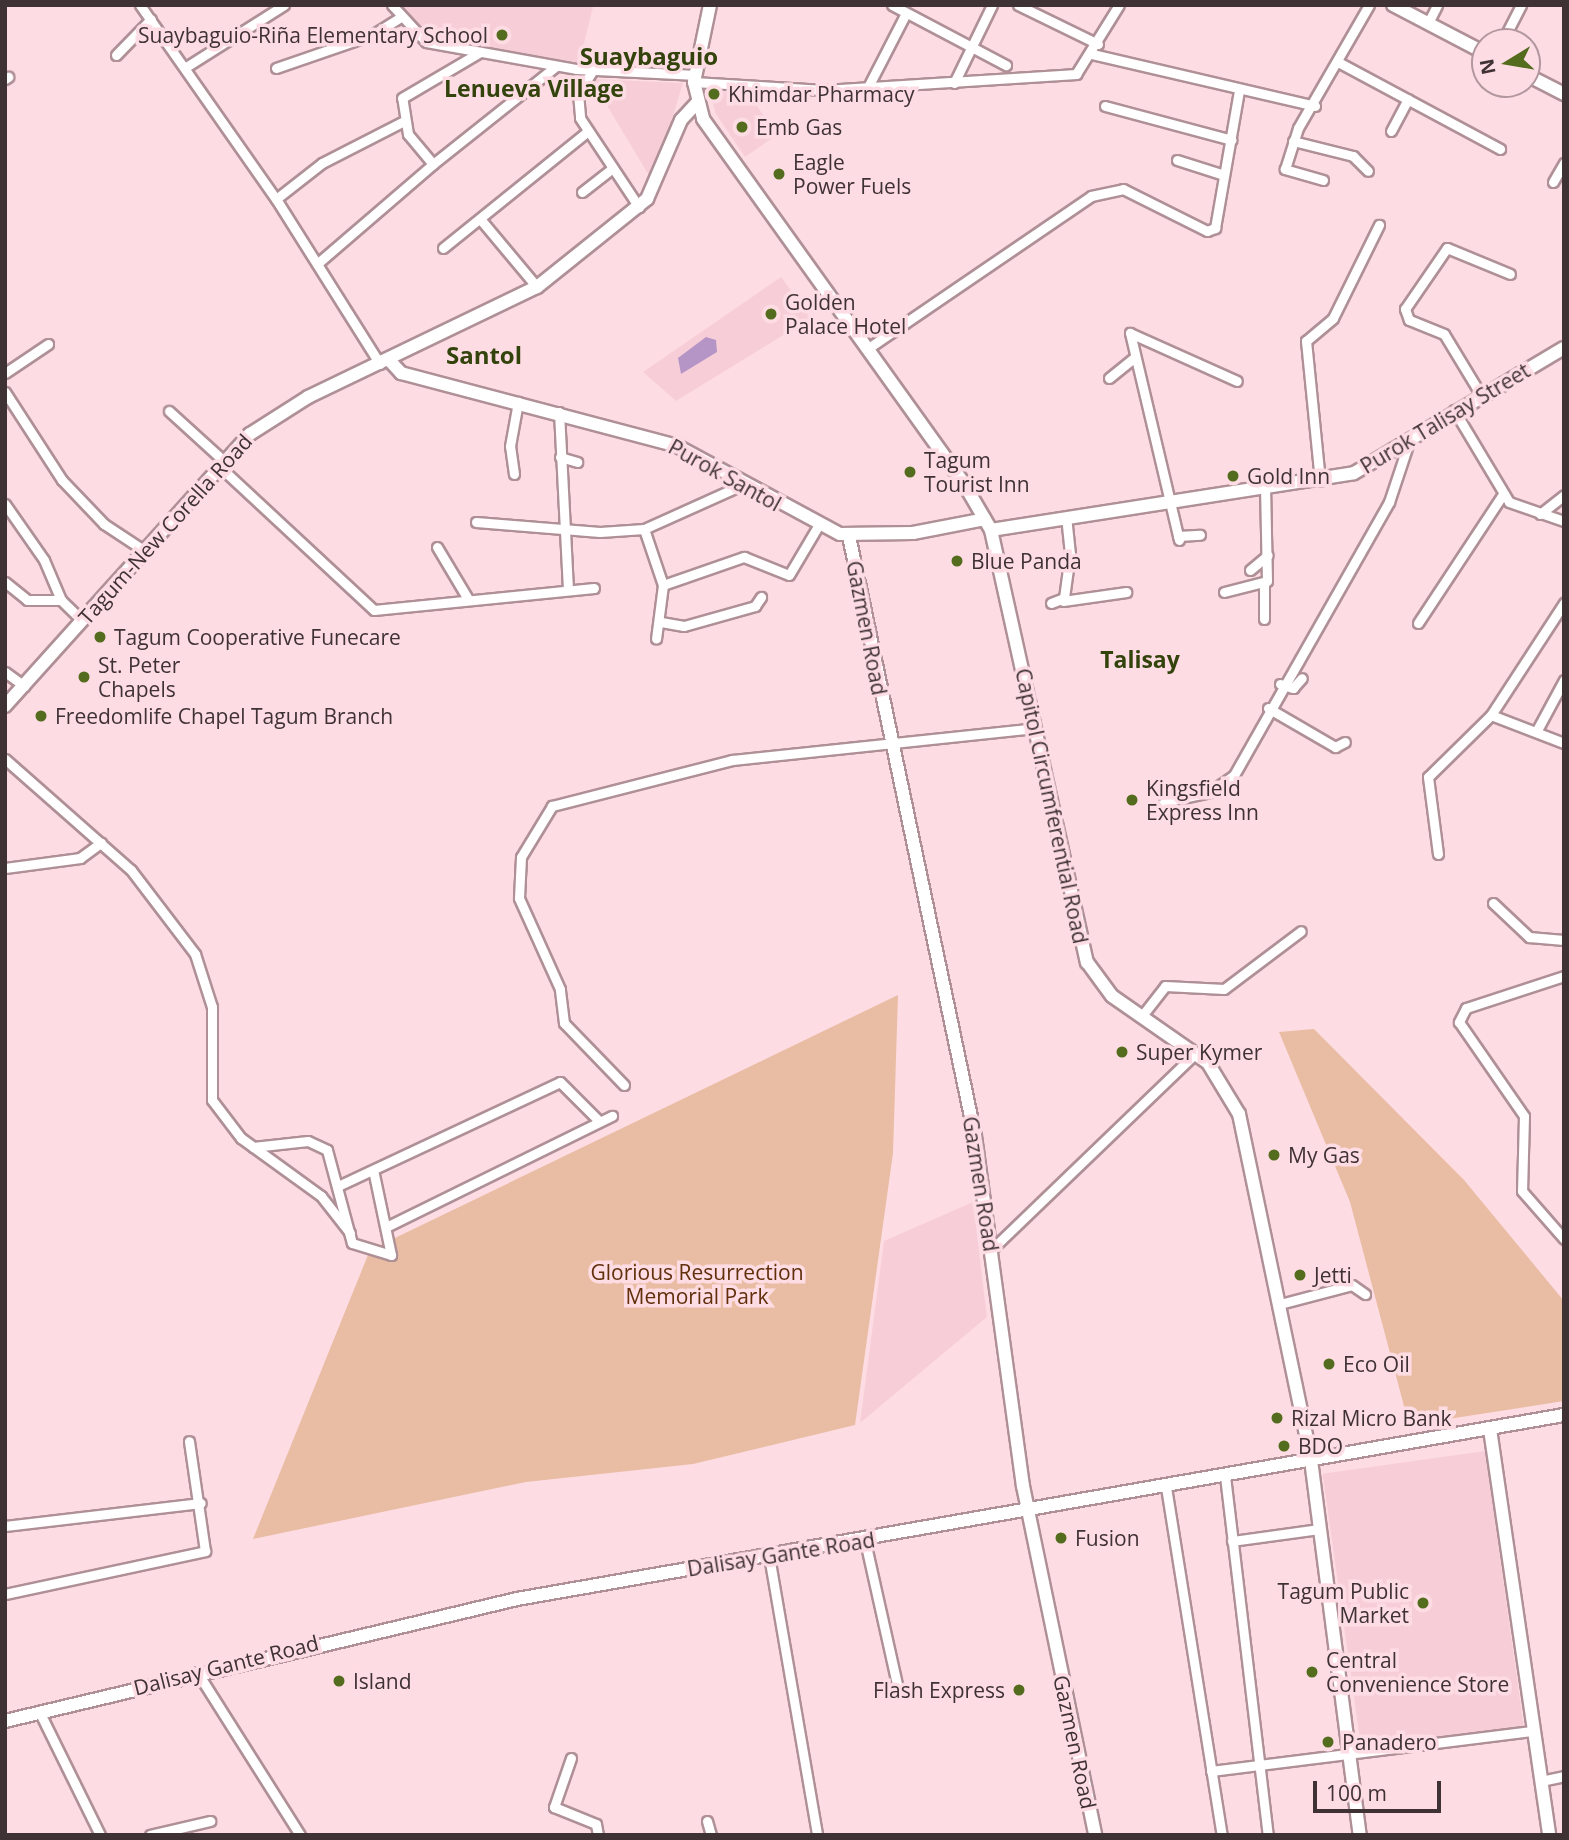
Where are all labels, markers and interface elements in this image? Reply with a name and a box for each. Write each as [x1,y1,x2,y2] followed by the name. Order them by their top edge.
[138,22,488,48] place label: Suaybaguio-Riña Elementary School
[494,27,510,43] marker: Suaybaguio-Riña Elementary School
[1471,28,1541,98] north arrow
[580,42,718,70] district label: Suaybaguio
[1473,57,1502,77] text: N
[444,74,624,102] district label: Lenueva Village
[728,81,914,107] place label: Khimdar Pharmacy
[706,86,722,102] marker: Khimdar Pharmacy
[756,114,842,140] place label: Emb Gas
[734,119,750,135] marker: Emb Gas
[793,149,911,199] place label: Eagle Power Fuels
[771,166,787,182] marker: Eagle Power Fuels
[785,289,906,339] place label: Golden Palace Hotel
[763,306,779,322] marker: Golden Palace Hotel
[446,341,522,369] district label: Santol
[1356,357,1534,479] street label: Purok Talisay Street
[73,429,257,629] street label: Tagum-New Corella Road
[664,434,786,516] street label: Purok Santol
[924,447,1030,497] place label: Tagum Tourist Inn
[1247,463,1330,489] place label: Gold Inn
[902,464,918,480] marker: Tagum Tourist Inn
[1225,468,1241,484] marker: Gold Inn
[971,548,1082,574] place label: Blue Panda
[949,553,965,569] marker: Blue Panda
[842,559,892,697] street label: Gazmen Road
[114,624,401,650] place label: Tagum Cooperative Funecare
[92,629,108,645] marker: Tagum Cooperative Funecare
[1100,645,1180,673] district label: Talisay
[98,652,180,702] place label: St. Peter Chapels
[1010,666,1094,946] street label: Capitol Circumferential Road
[76,669,92,685] marker: St. Peter Chapels
[55,703,393,729] place label: Freedomlife Chapel Tagum Branch
[33,708,49,724] marker: Freedomlife Chapel Tagum Branch
[1146,775,1259,825] place label: Kingsfield Express Inn
[1124,792,1140,808] marker: Kingsfield Express Inn
[1136,1039,1262,1065] place label: Super Kymer
[1114,1044,1130,1060] marker: Super Kymer
[958,1115,1004,1253] street label: Gazmen Road
[1288,1142,1360,1168] place label: My Gas
[1266,1147,1282,1163] marker: My Gas
[590,1259,804,1309] park label: Glorious Resurrection Memorial Park
[1314,1262,1352,1288] place label: Jetti
[1292,1267,1308,1283] marker: Jetti
[1343,1351,1410,1377] place label: Eco Oil
[1321,1356,1337,1372] marker: Eco Oil
[1291,1405,1452,1431] place label: Rizal Micro Bank
[1269,1410,1285,1426] marker: Rizal Micro Bank
[1298,1433,1343,1459] place label: BDO
[1276,1438,1292,1454] marker: BDO
[1075,1525,1140,1551] place label: Fusion
[685,1527,877,1581] street label: Dalisay Gante Road
[1053,1530,1069,1546] marker: Fusion
[1278,1578,1409,1628] place label: Tagum Public Market
[1415,1595,1431,1611] marker: Tagum Public Market
[131,1630,321,1700] street label: Dalisay Gante Road
[1326,1647,1509,1697] place label: Central Convenience Store
[1304,1664,1320,1680] marker: Central Convenience Store
[353,1668,412,1694] place label: Island
[331,1673,347,1689] marker: Island
[1048,1673,1102,1811] street label: Gazmen Road
[873,1677,1005,1703] place label: Flash Express
[1011,1682,1027,1698] marker: Flash Express
[1342,1729,1437,1755] place label: Panadero
[1320,1734,1336,1750] marker: Panadero
[1317,1766,1445,1810] scale bar
[1326,1779,1387,1807] text: 100 m

